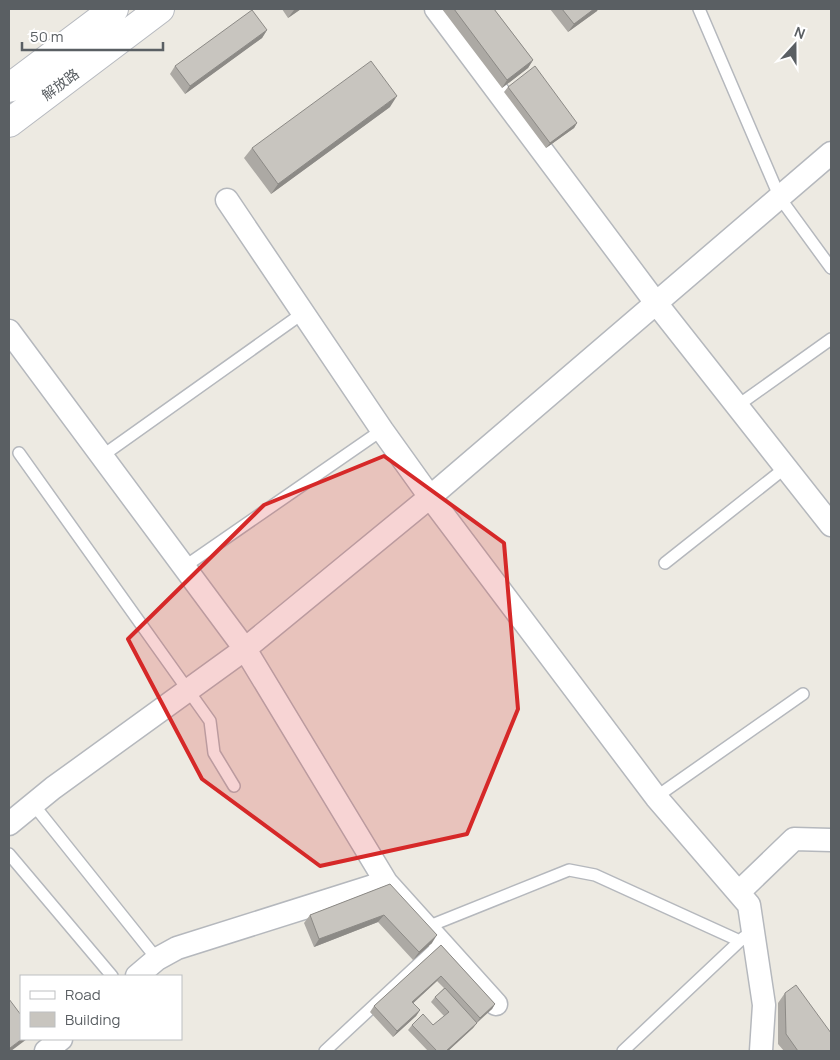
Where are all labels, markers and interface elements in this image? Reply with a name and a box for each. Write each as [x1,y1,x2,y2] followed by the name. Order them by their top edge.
[22,20,164,52] scale bar
[770,20,820,70] north arrow
[792,22,808,43] text: N
[30,26,64,47] text: 50 m
[38,64,82,104] street label: 解放路
[20,975,182,1040] legend
[65,984,101,1005] text: Road
[65,1009,120,1030] text: Building

